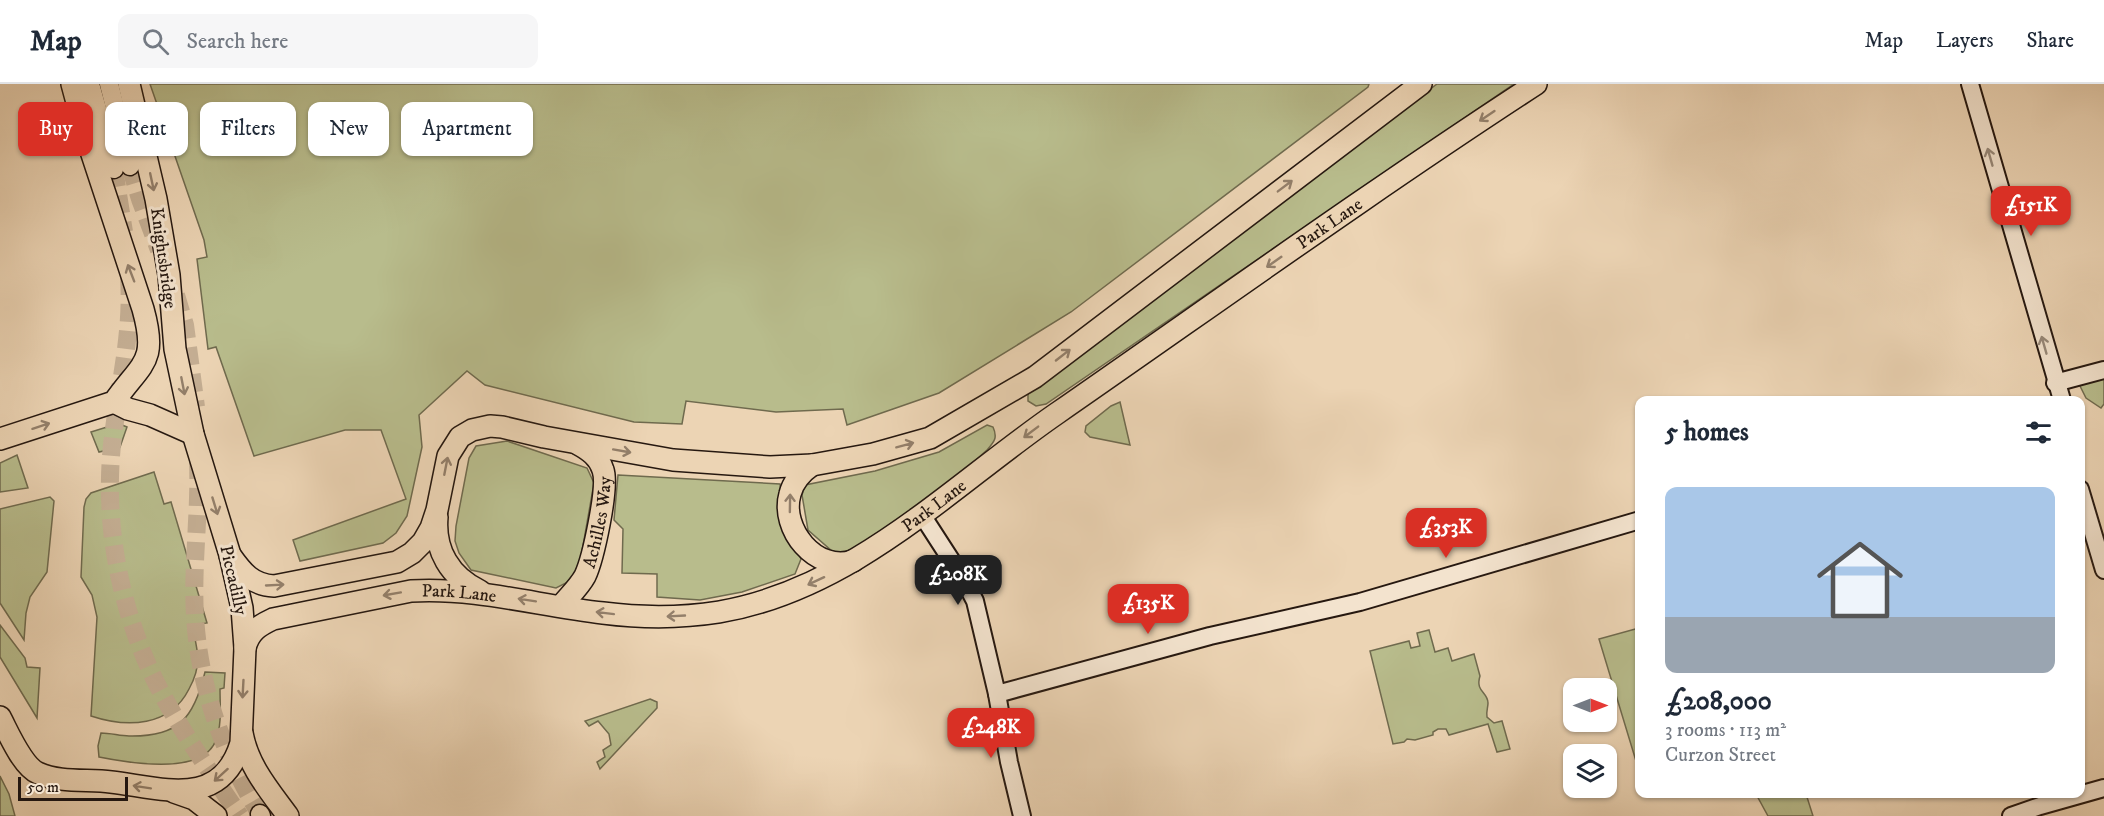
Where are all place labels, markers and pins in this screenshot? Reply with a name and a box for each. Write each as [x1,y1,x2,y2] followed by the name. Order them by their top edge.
[1989,186,2073,237] pin: £151K
[1404,508,1488,559] pin: £353K
[916,555,1000,606] pin: £208K
[1106,584,1190,635] pin: £135K
[949,708,1033,759] pin: £248K

